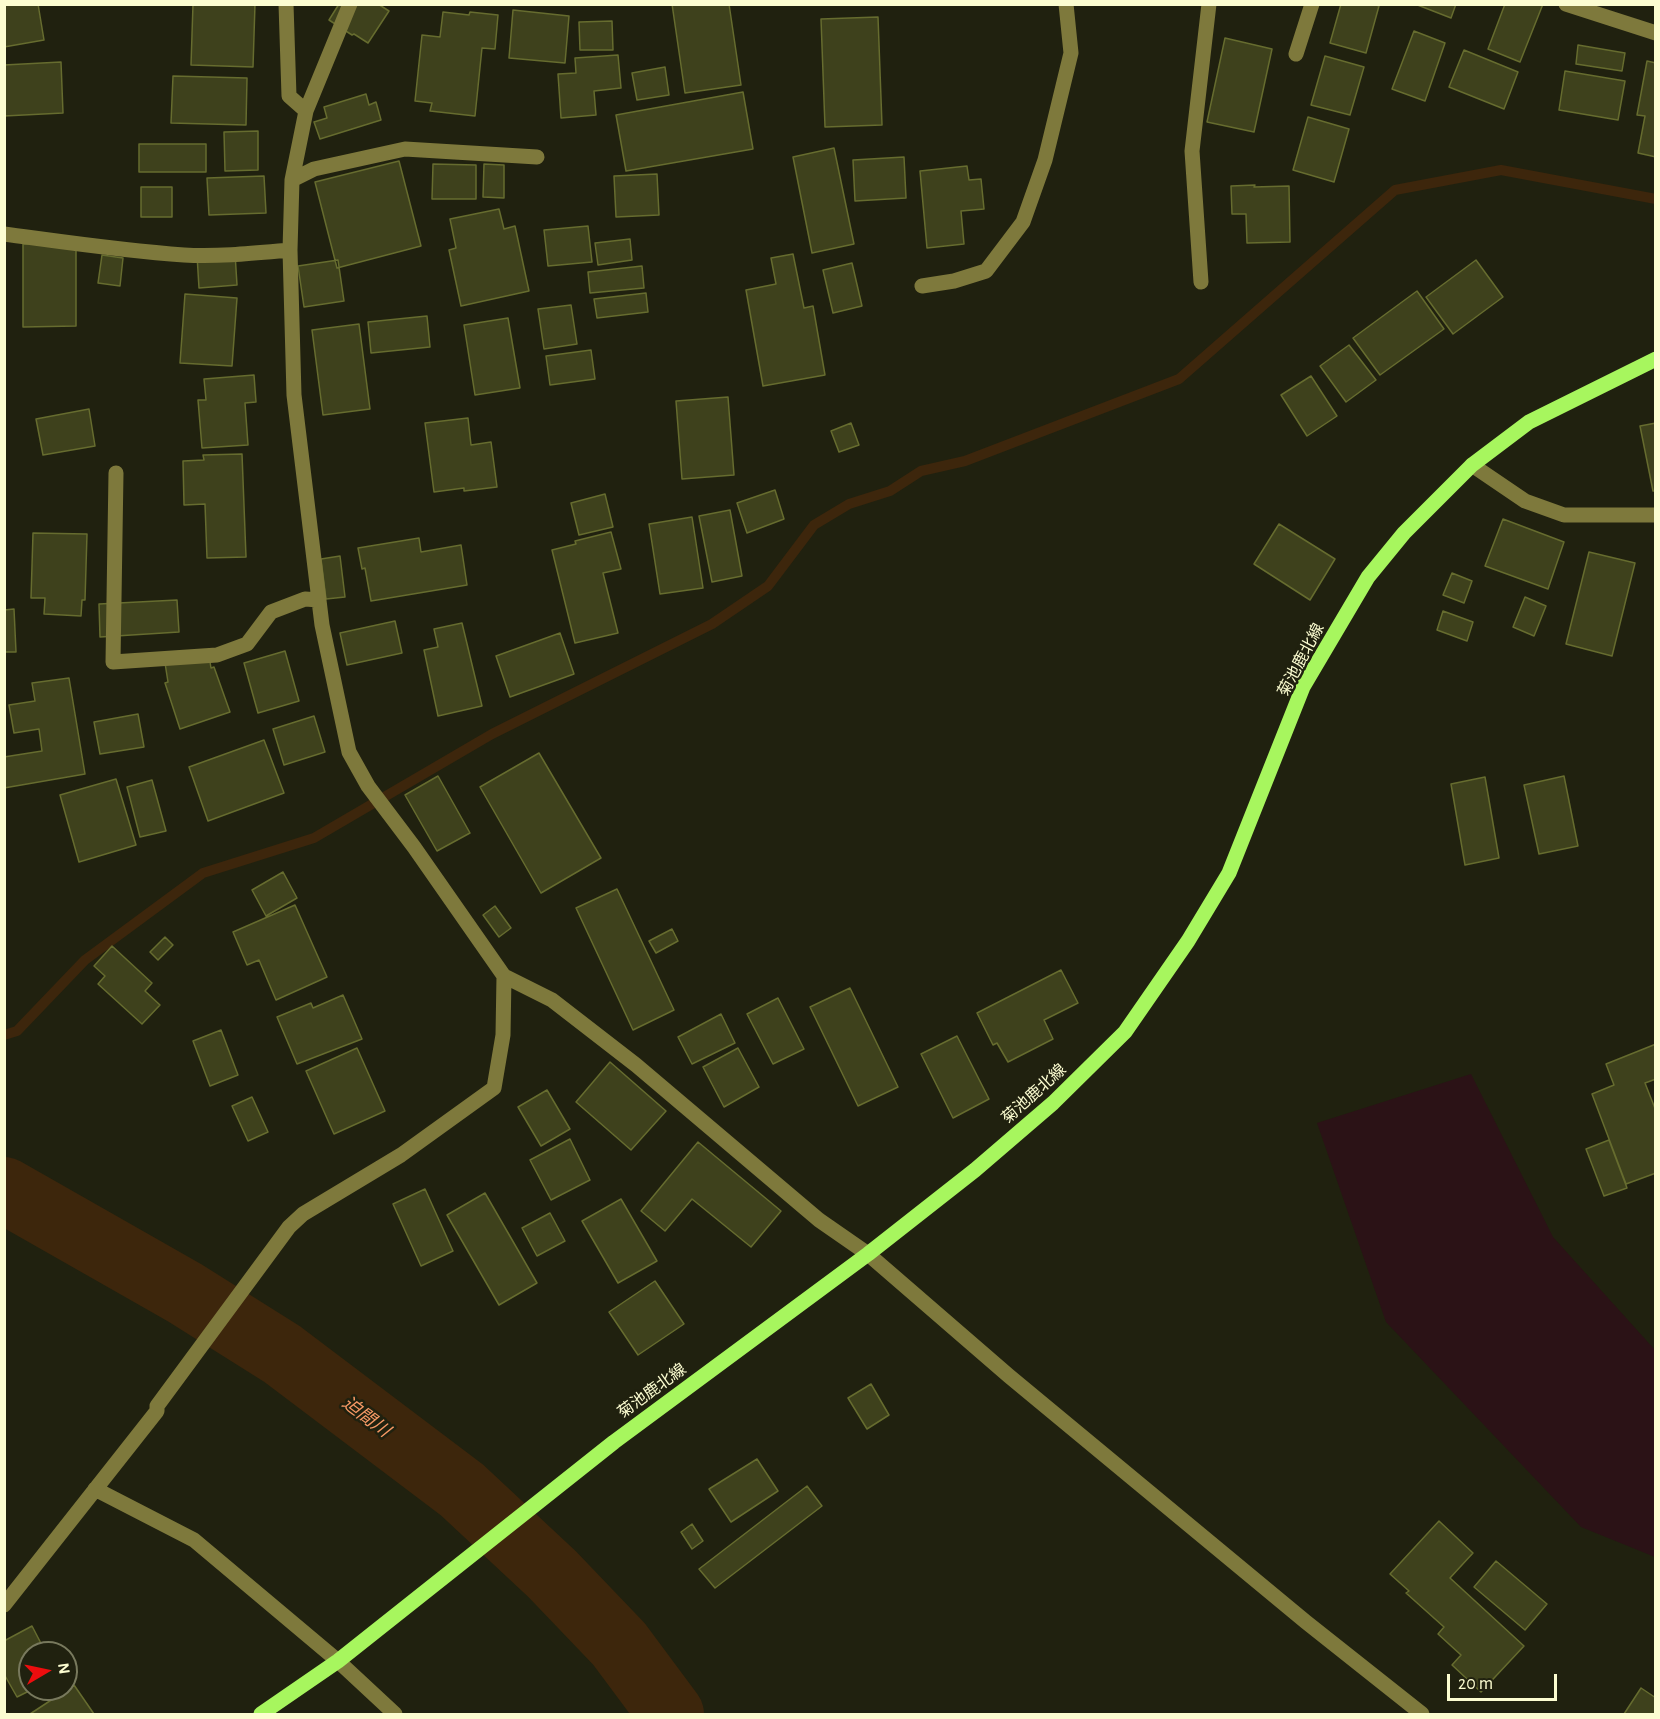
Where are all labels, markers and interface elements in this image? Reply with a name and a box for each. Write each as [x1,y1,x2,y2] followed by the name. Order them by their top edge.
[1274,620,1328,700] street label: 菊池鹿北線
[998,1060,1070,1128] street label: 菊池鹿北線
[614,1360,690,1422] street label: 菊池鹿北線
[338,1392,394,1442] water label: 迫間川
[18,1641,78,1701] north arrow
[55,1662,73,1675] text: N
[1450,1662,1560,1700] scale bar
[1458,1675,1493,1693] text: 20 m

